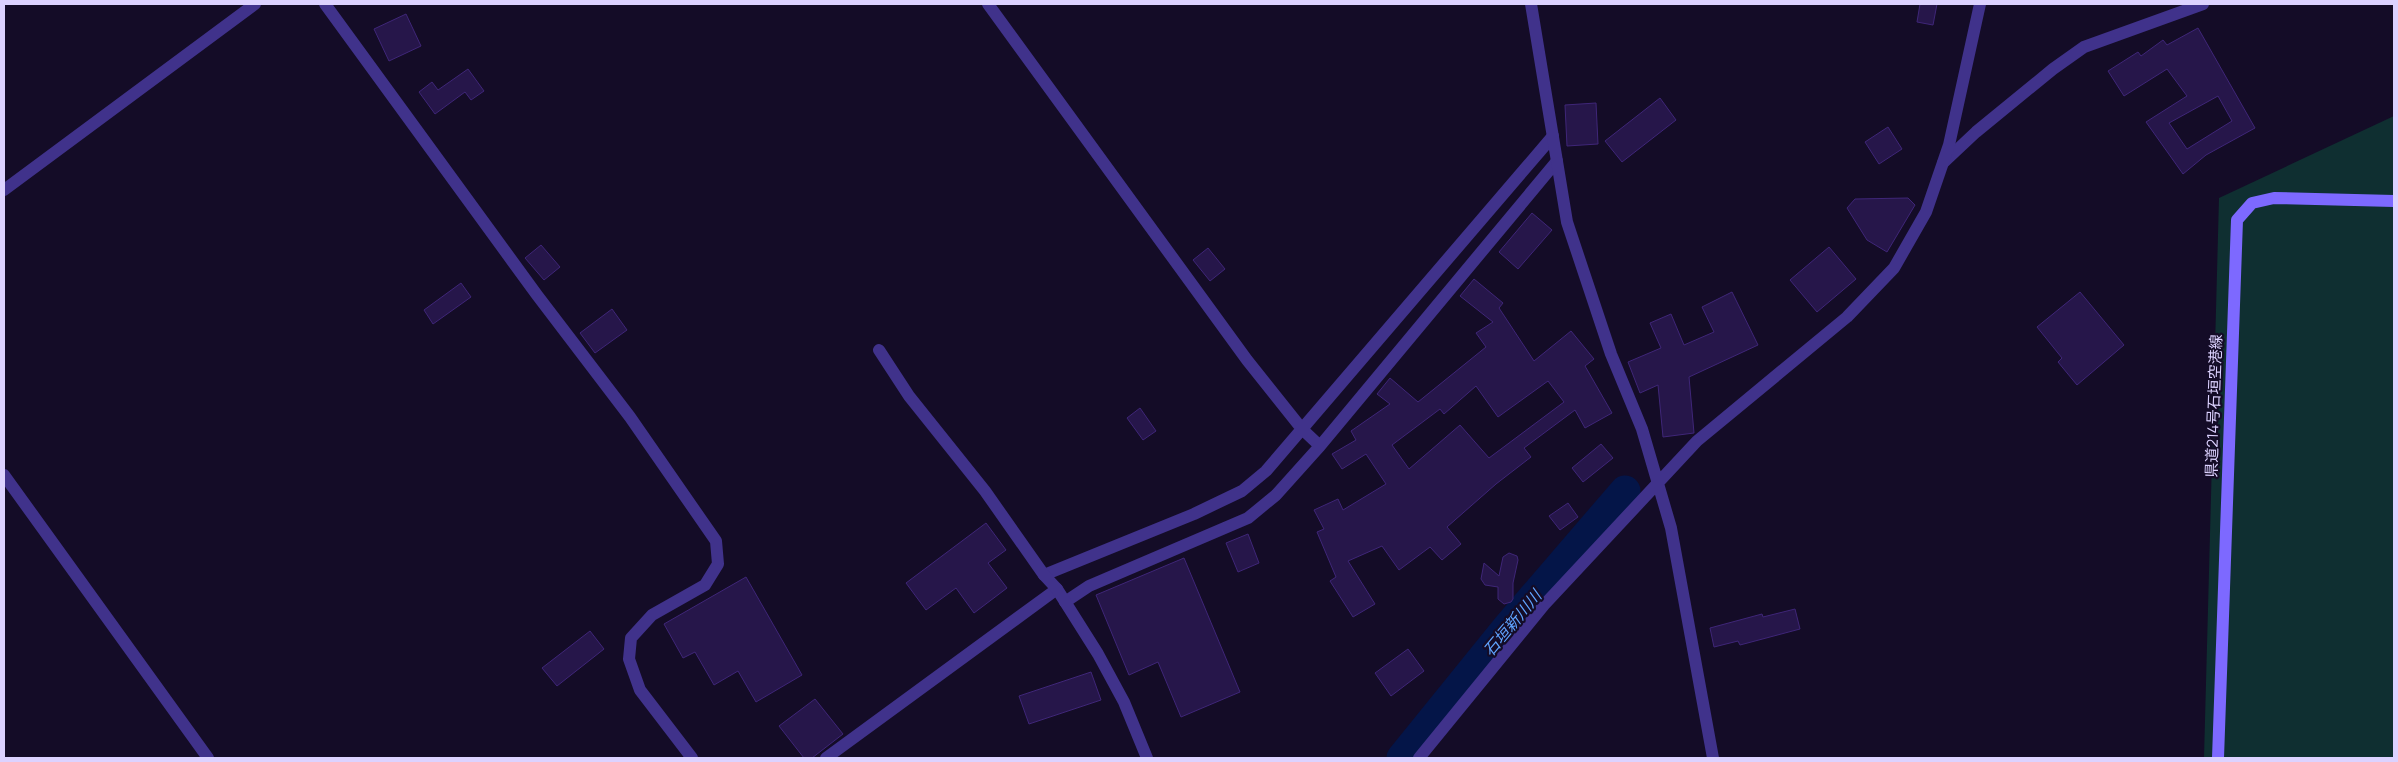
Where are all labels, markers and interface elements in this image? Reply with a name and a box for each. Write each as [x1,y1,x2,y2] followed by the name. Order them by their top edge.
[2201,334,2226,478] street label: 県道214号石垣空港線
[1478,584,1547,661] water label: 石垣新川川

